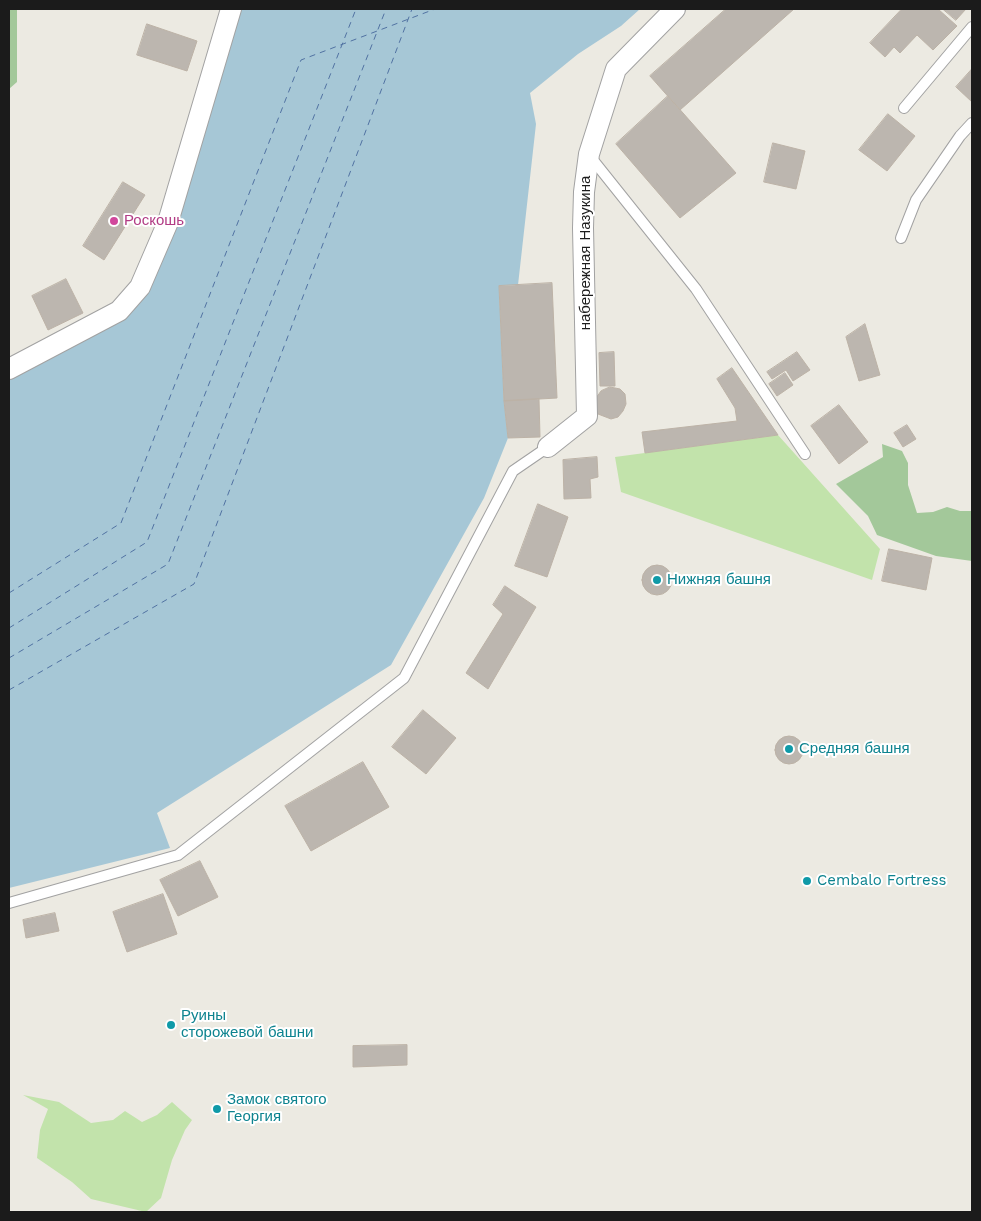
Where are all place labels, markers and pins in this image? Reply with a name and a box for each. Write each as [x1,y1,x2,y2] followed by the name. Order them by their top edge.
[124,212,184,230] place label: Роскошь
[108,215,120,227] marker: Роскошь
[667,571,771,589] place label: Нижняя башня
[651,574,663,586] marker: Нижняя башня
[799,740,910,758] place label: Средняя башня
[783,743,795,755] marker: Средняя башня
[817,872,946,890] place label: Cembalo Fortress
[801,875,813,887] marker: Cembalo Fortress
[181,1007,313,1042] place label: Руины сторожевой башни
[165,1019,177,1031] marker: Руины сторожевой башни
[227,1091,327,1126] place label: Замок святого Георгия
[211,1103,223,1115] marker: Замок святого Георгия

